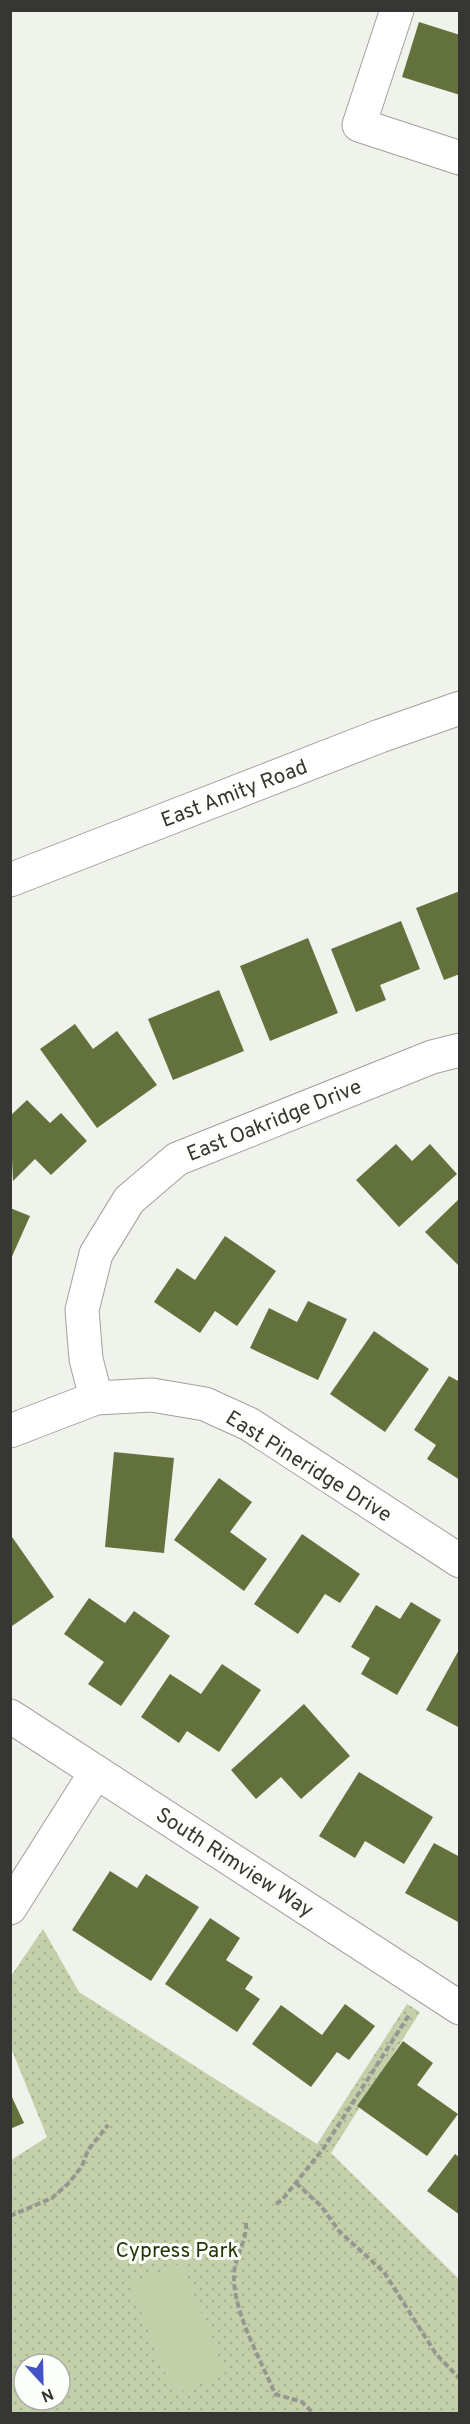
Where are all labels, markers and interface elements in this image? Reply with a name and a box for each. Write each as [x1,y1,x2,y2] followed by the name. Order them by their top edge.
[157,754,312,835] street label: East Amity Road
[183,1074,366,1169] street label: East Oakridge Drive
[220,1405,396,1529] street label: East Pineridge Drive
[150,1802,318,1924] street label: South Rimview Way
[115,2238,239,2265] park label: Cypress Park
[12,2352,72,2412] north arrow
[38,2383,56,2405] text: N

